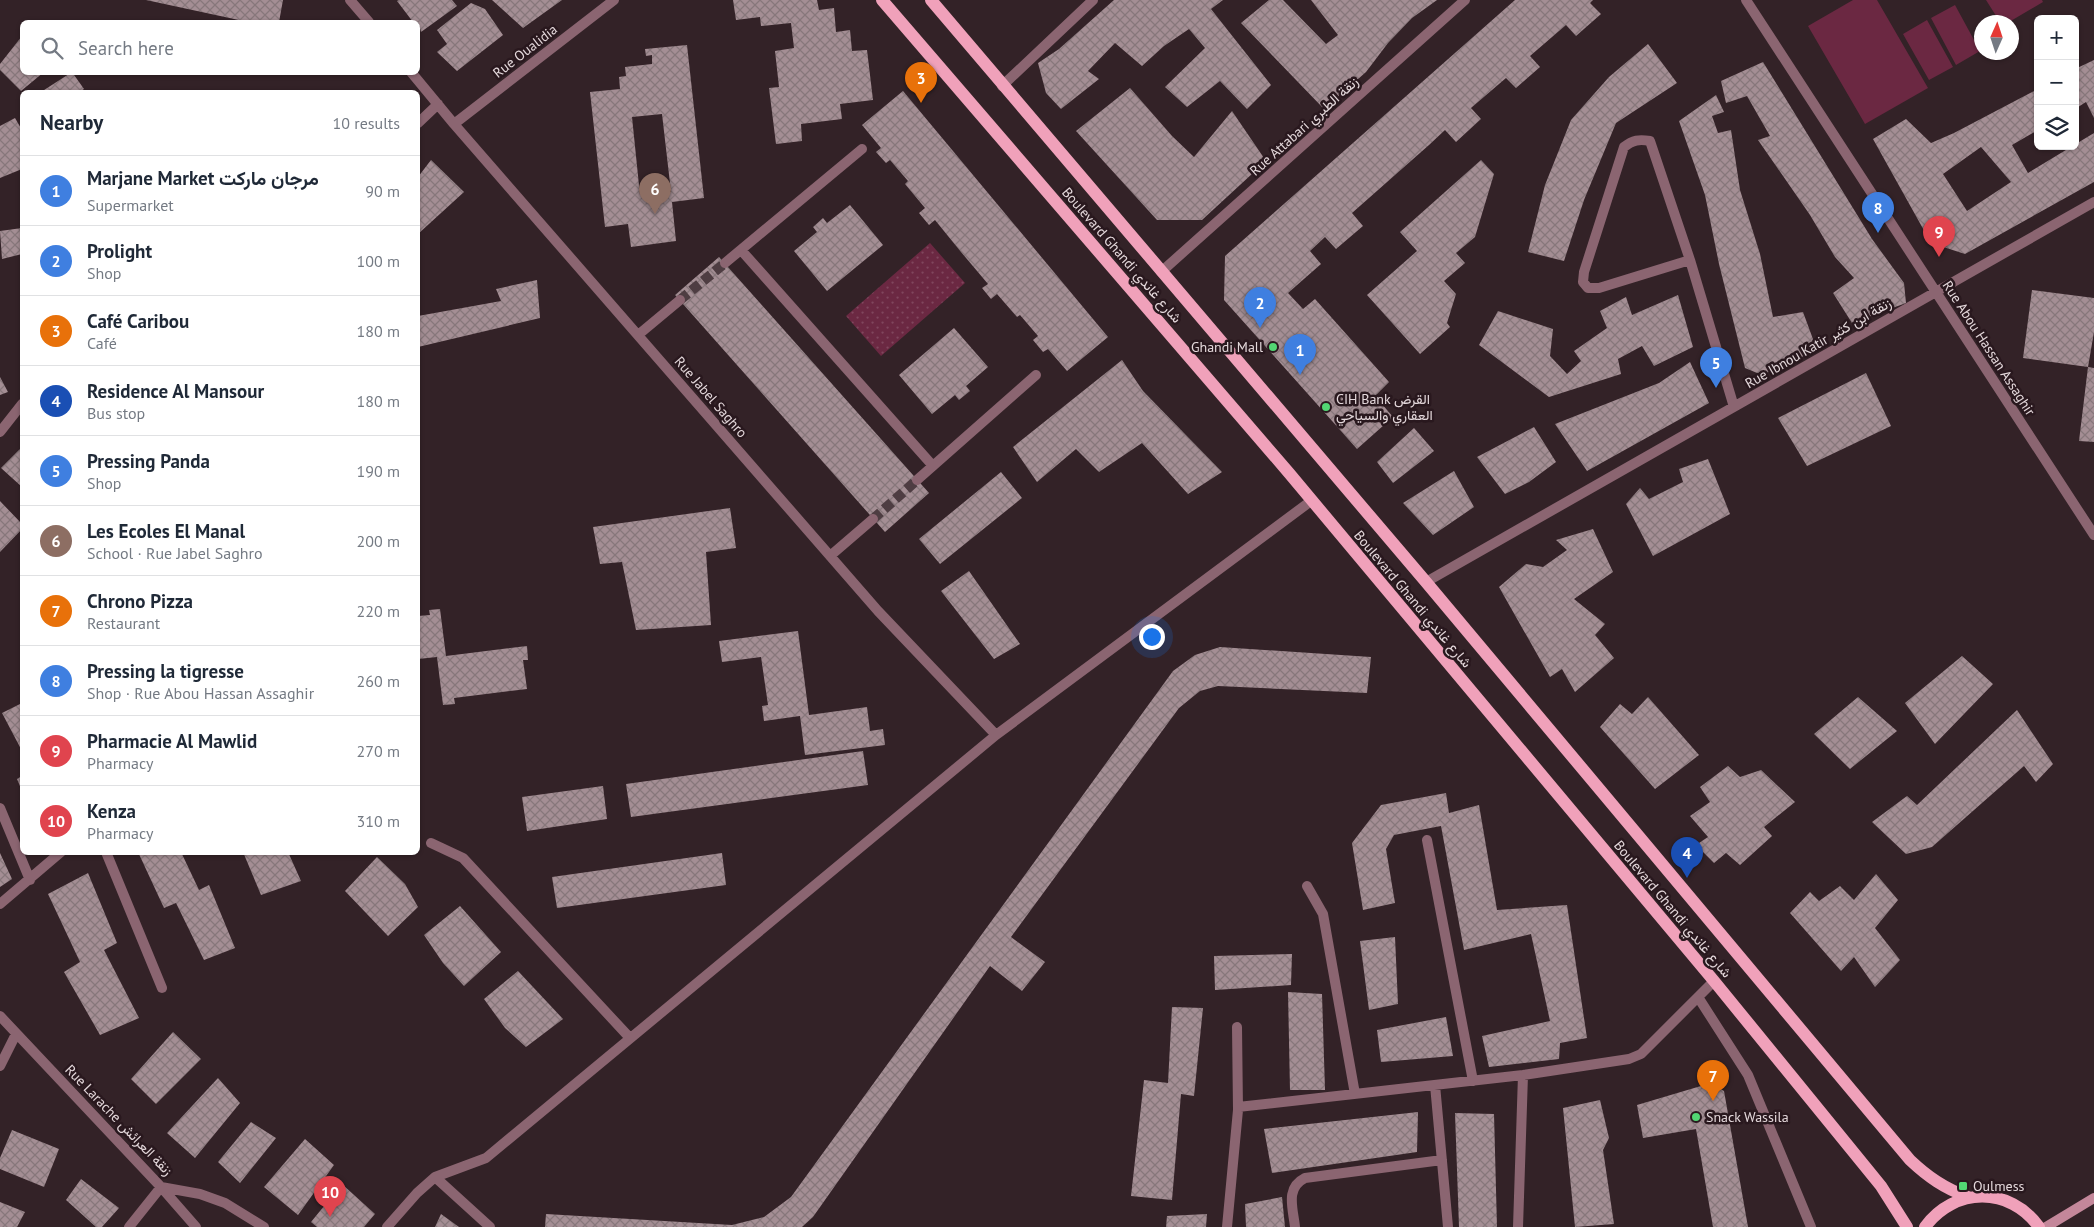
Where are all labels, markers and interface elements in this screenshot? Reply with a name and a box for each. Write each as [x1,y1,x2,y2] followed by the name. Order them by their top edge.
[1974,15,2019,60] north arrow
[2034,15,2079,150] map controls
[2034,15,2079,60] button: +
[20,20,420,75] search box
[489,20,561,82] street label: Rue Oualidia
[38,34,66,62] icon: search
[78,36,174,60] text: Search here
[2034,60,2079,105] button: −
[905,62,937,103] pin: 3
[1246,72,1364,182] street label: Rue Attabari زنقة الطبري
[2034,105,2079,150] button: layers
[40,109,103,136] text: Nearby
[333,113,400,133] text: 10 results
[87,166,319,190] text: Marjane Market مرجان ماركت
[639,173,671,214] pin: 6
[51,181,61,201] text: 1
[365,181,400,201] text: 90 m
[1056,183,1186,328] street label: Boulevard Ghandi شارع غاندي
[1862,192,1894,233] pin: 8
[87,195,174,215] text: Supermarket
[1923,216,1955,257] pin: 9
[87,239,152,263] text: Prolight
[51,251,61,271] text: 2
[357,251,400,271] text: 100 m
[87,263,121,283] text: Shop
[1939,277,2040,419] street label: Rue Abou Hassan Assaghir
[1244,287,1276,328] pin: 2
[1742,294,1895,392] street label: Rue Ibnou Katir زنقة ابن كثير
[87,309,189,333] text: Café Caribou
[51,321,61,341] text: 3
[357,321,400,341] text: 180 m
[87,333,117,353] text: Café
[1284,334,1316,375] pin: 1
[1191,338,1263,356] place label: Ghandi Mall
[1267,341,1279,353] marker: Ghandi Mall
[1700,347,1732,388] pin: 5
[671,353,751,441] street label: Rue Jabel Saghro
[87,379,264,403] text: Residence Al Mansour
[1336,390,1433,427] place label: CIH Bank القرض العقاري والسياحي
[51,391,61,411] text: 4
[357,391,400,411] text: 180 m
[1320,401,1332,413] marker: CIH Bank القرض العقاري والسياحي
[87,403,145,423] text: Bus stop
[87,449,210,473] text: Pressing Panda
[51,461,61,481] text: 5
[357,461,400,481] text: 190 m
[87,473,121,493] text: Shop
[87,519,245,543] text: Les Ecoles El Manal
[1348,527,1476,673] street label: Boulevard Ghandi شارع غاندي
[51,531,61,551] text: 6
[357,531,400,551] text: 200 m
[87,543,263,563] text: School · Rue Jabel Saghro
[87,589,193,613] text: Chrono Pizza
[51,601,61,621] text: 7
[357,601,400,621] text: 220 m
[87,613,160,633] text: Restaurant
[1139,624,1165,650] your location
[87,659,244,683] text: Pressing la tigresse
[51,671,61,691] text: 8
[357,671,400,691] text: 260 m
[87,683,314,703] text: Shop · Rue Abou Hassan Assaghir
[87,729,257,753] text: Pharmacie Al Mawlid
[51,741,61,761] text: 9
[357,741,400,761] text: 270 m
[87,753,153,773] text: Pharmacy
[87,799,136,823] text: Kenza
[47,811,65,831] text: 10
[357,811,400,831] text: 310 m
[87,823,153,843] text: Pharmacy
[1608,837,1736,983] street label: Boulevard Ghandi شارع غاندي
[1671,837,1703,878] pin: 4
[1697,1060,1729,1101] pin: 7
[61,1061,177,1179] street label: Rue Larache زنقة العرائش
[1706,1108,1789,1126] place label: Snack Wassila
[1690,1111,1702,1123] marker: Snack Wassila
[314,1176,346,1217] pin: 10
[1973,1177,2025,1195] place label: Oulmess
[1957,1180,1969,1192] marker: Oulmess

